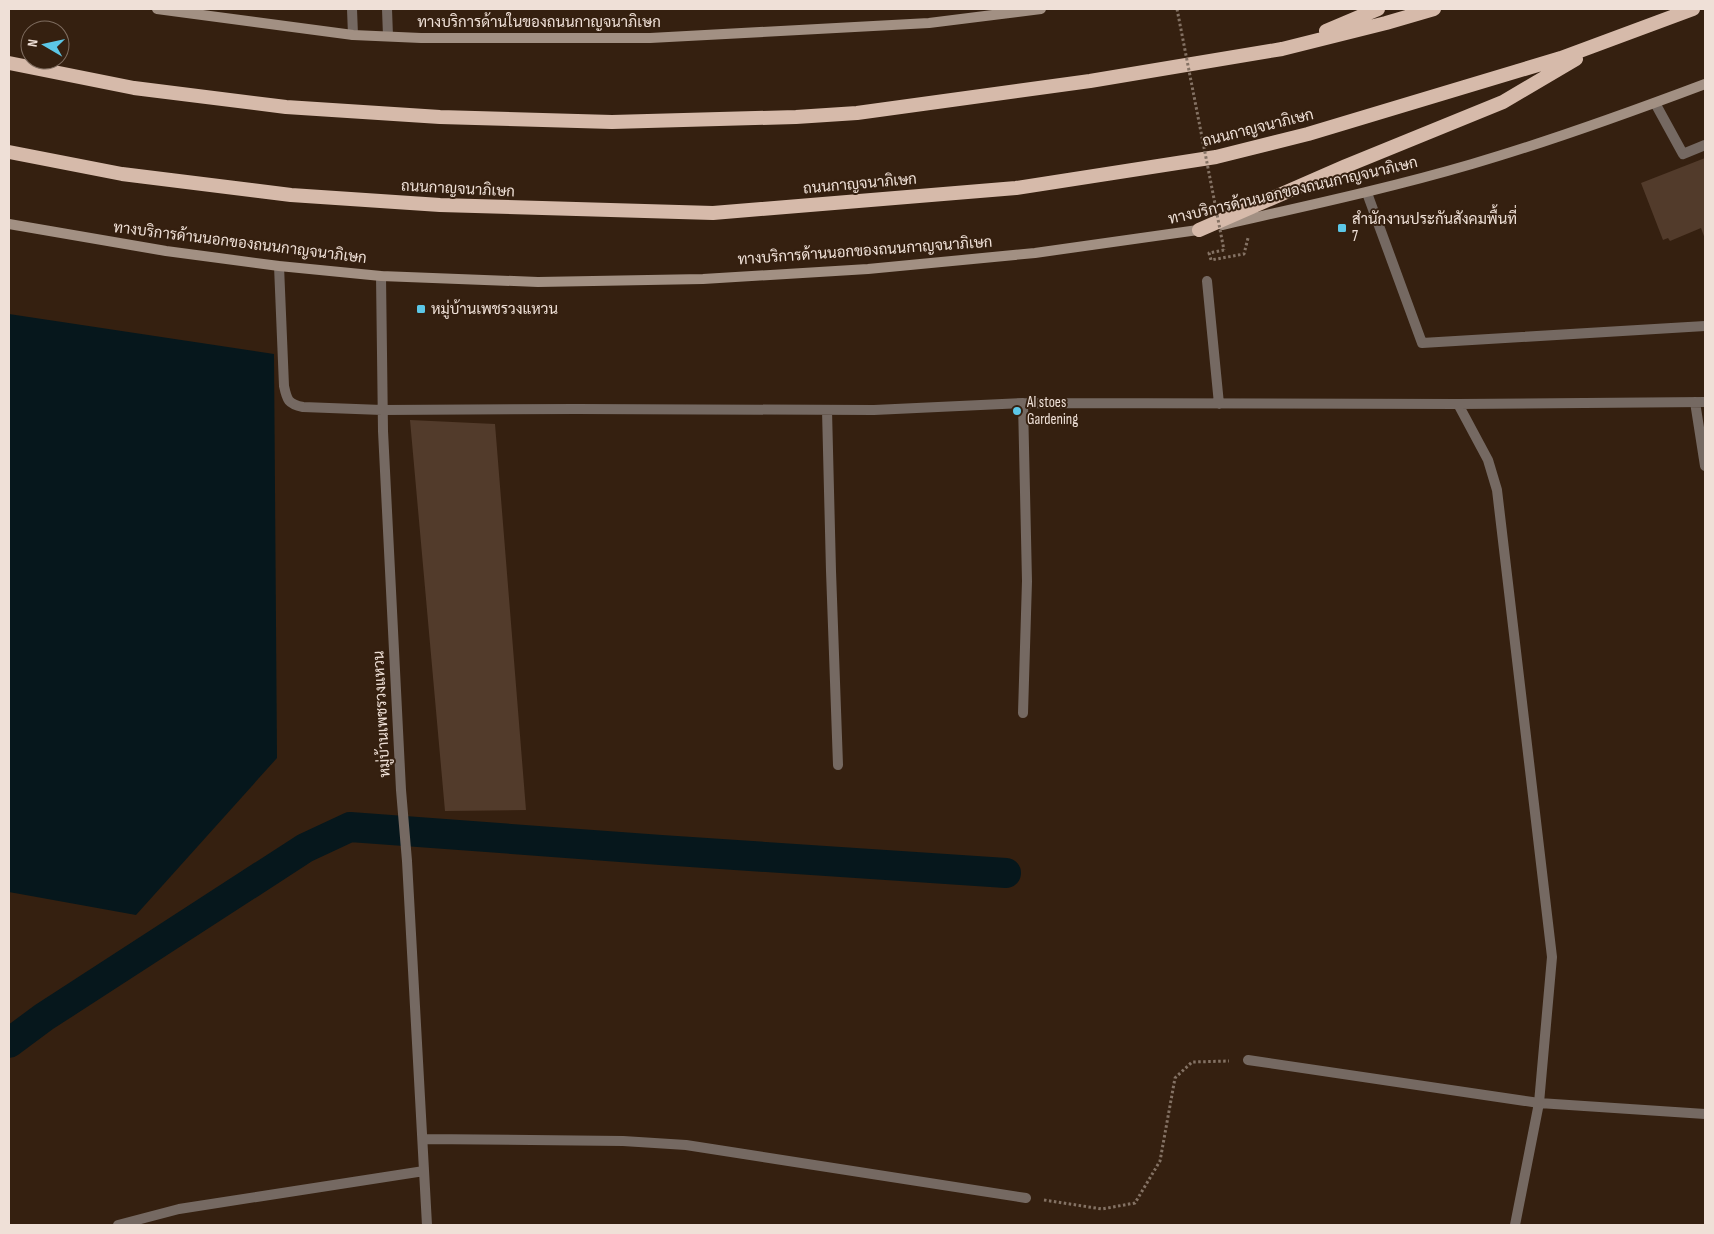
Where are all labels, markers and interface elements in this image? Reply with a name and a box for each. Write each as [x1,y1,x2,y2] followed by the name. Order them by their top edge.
[417,12,661,32] street label: ทางบริการด้านในของถนนกาญจนาภิเษก
[20,20,70,70] north arrow
[24,38,42,48] text: N
[1200,105,1316,151] street label: ถนนกาญจนาภิเษก
[1166,152,1420,229] street label: ทางบริการด้านนอกของถนนกาญจนาภิเษก
[802,170,918,198] street label: ถนนกาญจนาภิเษก
[401,177,515,201] street label: ถนนกาญจนาภิเษก
[1352,204,1517,246] place label: สำนักงานประกันสังคมพื้นที่ 7
[112,217,368,268] street label: ทางบริการด้านนอกของถนนกาญจนาภิเษก
[1336,222,1348,234] marker: สำนักงานประกันสังคมพื้นที่ 7
[737,232,993,269] street label: ทางบริการด้านนอกของถนนกาญจนาภิเษก
[431,299,558,319] place label: หมู่บ้านเพชรวงแหวน
[415,303,427,315] marker: หมู่บ้านเพชรวงแหวน
[1026,393,1078,429] place label: Al stoes Gardening
[1011,405,1023,417] marker: Al stoes Gardening
[368,650,395,778] street label: หมู่บ้านเพชรวงแหวน

